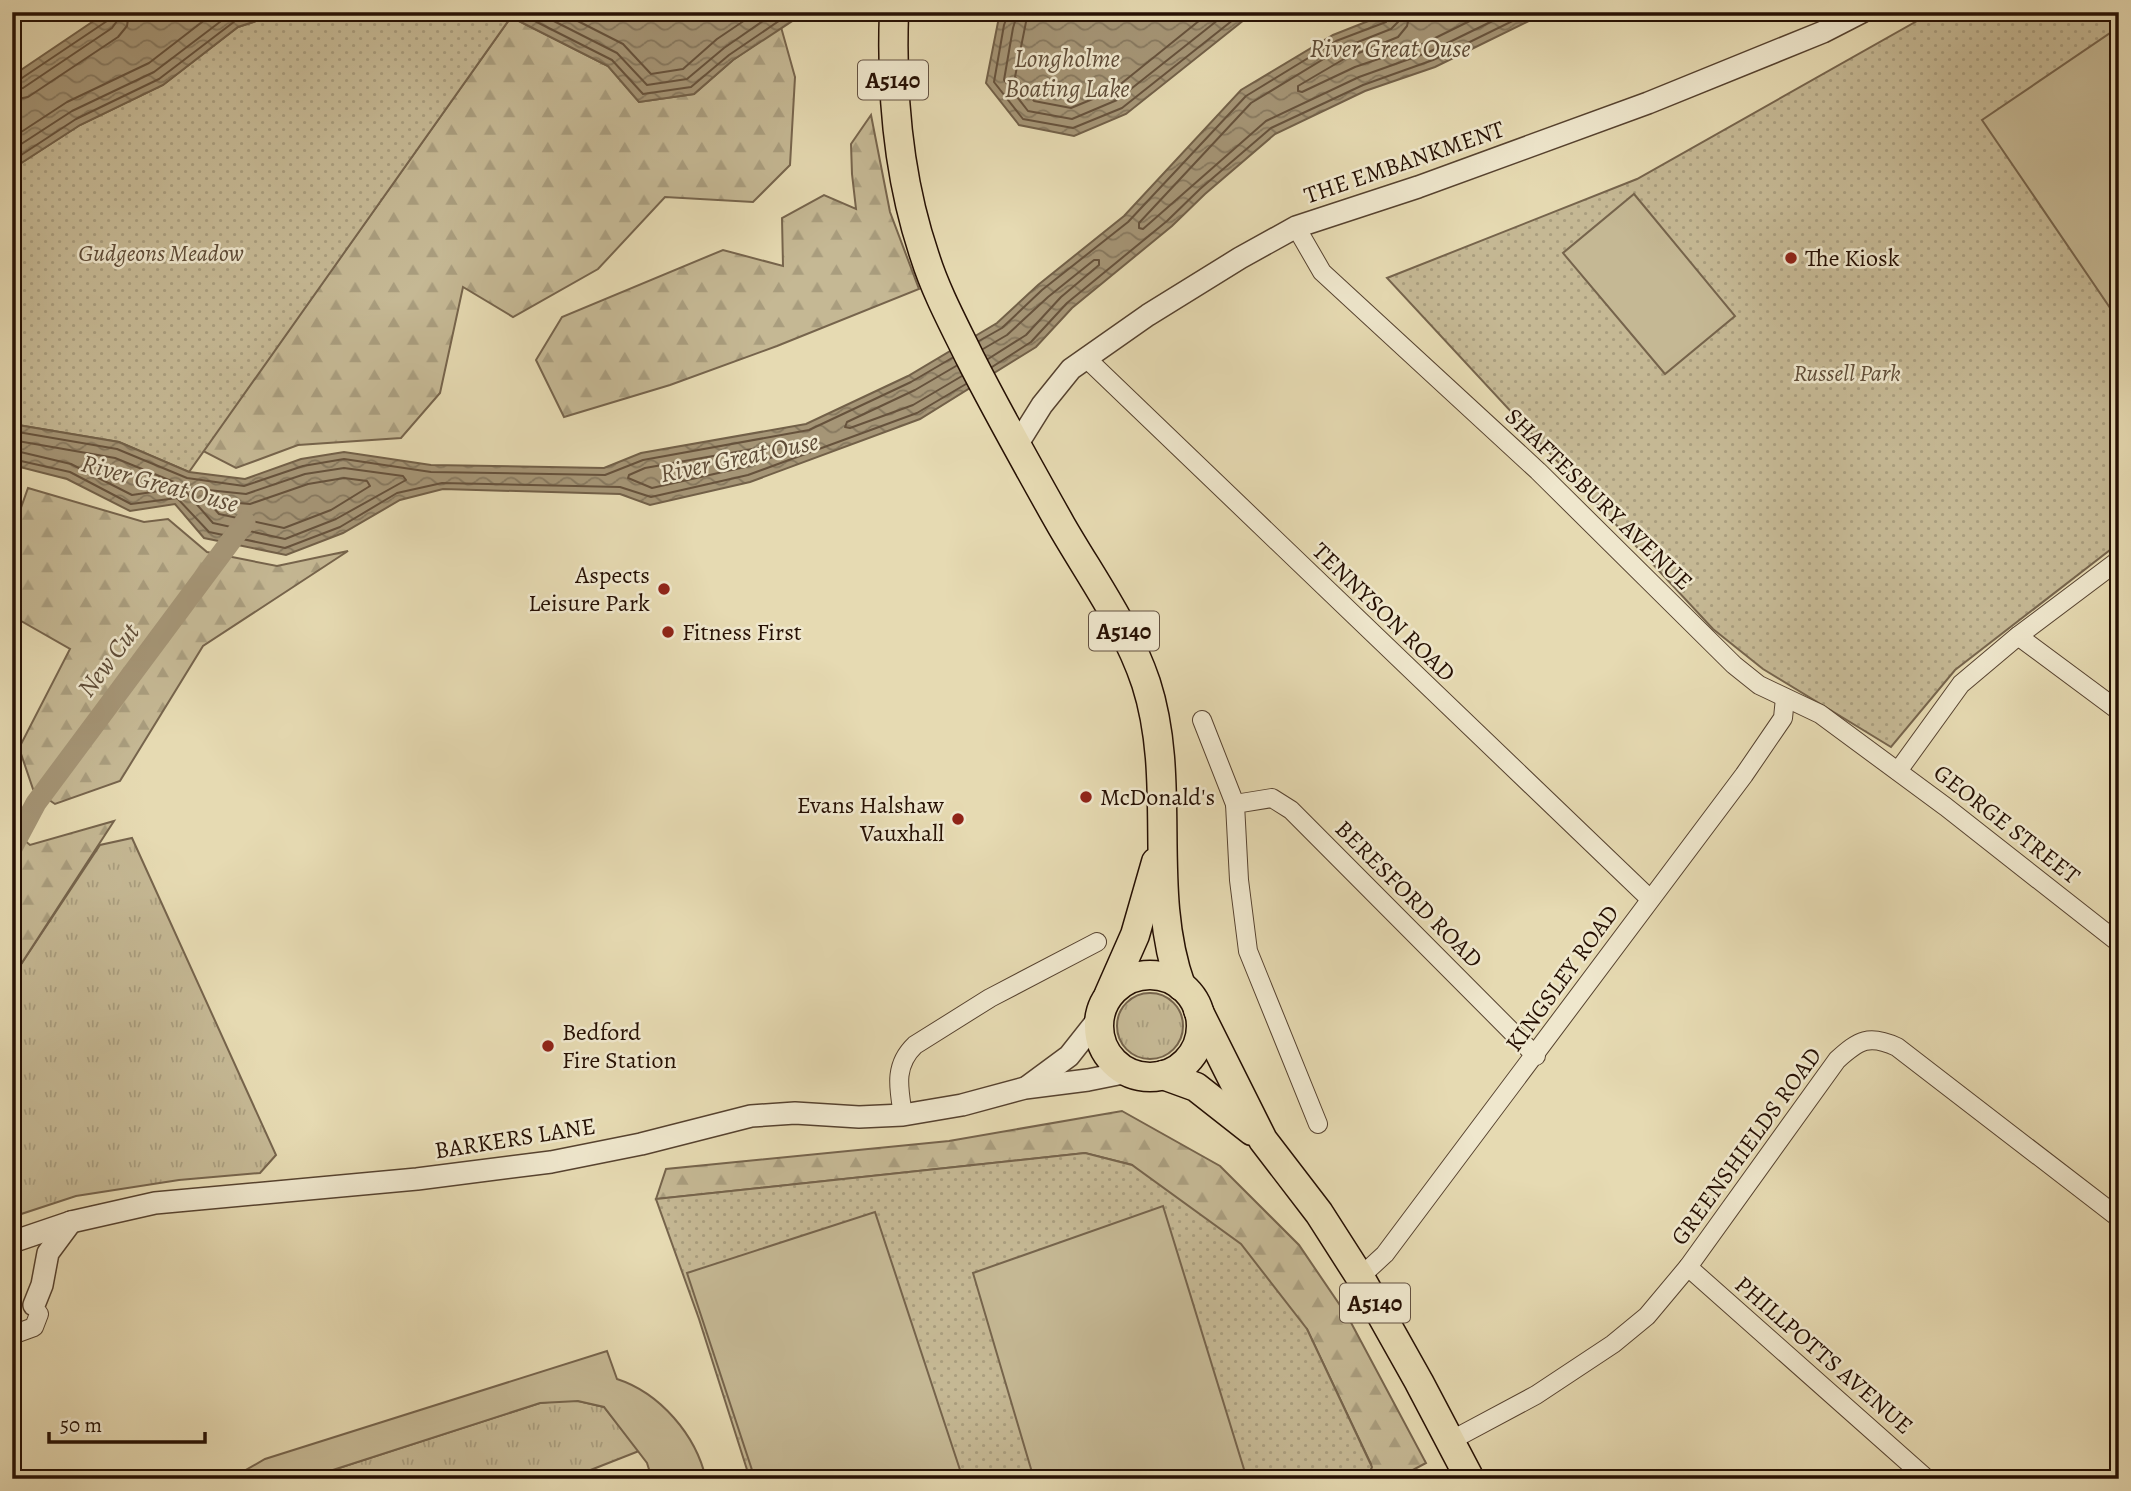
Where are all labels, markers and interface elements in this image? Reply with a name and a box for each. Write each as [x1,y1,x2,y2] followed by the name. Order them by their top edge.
[1309,31,1471,66] water label: River Great Ouse
[1004,41,1130,106] water label: Longholme Boating Lake
[858,60,928,100] road number: A5140
[1300,113,1508,211] street label: THE EMBANKMENT
[78,237,244,269] park label: Gudgeons Meadow
[1805,242,1900,274] place label: The Kiosk
[1783,250,1799,266] marker: The Kiosk
[1793,357,1901,389] park label: Russell Park
[1498,401,1700,597] street label: SHAFTESBURY AVENUE
[657,424,822,491] water label: River Great Ouse
[77,446,242,521] water label: River Great Ouse
[1305,535,1463,689] street label: TENNYSON ROAD
[528,559,650,619] place label: Aspects Leisure Park
[656,581,672,597] marker: Aspects Leisure Park
[1089,611,1159,650] road number: A5140
[69,615,148,704] water label: New Cut
[682,616,802,648] place label: Fitness First
[660,624,676,640] marker: Fitness First
[1927,757,2087,891] street label: GEORGE STREET
[1100,781,1215,813] place label: McDonald's
[797,789,944,849] place label: Evans Halshaw Vauxhall
[1078,789,1094,805] marker: McDonald's
[950,811,966,827] marker: Evans Halshaw Vauxhall
[1328,813,1490,975] street label: BERESFORD ROAD
[1498,898,1626,1058] street label: KINGSLEY ROAD
[562,1016,677,1076] place label: Bedford Fire Station
[540,1038,556,1054] marker: Bedford Fire Station
[1663,1040,1829,1252] street label: GREENSHIELDS ROAD
[432,1109,598,1167] street label: BARKERS LANE
[1728,1269,1920,1441] street label: PHILLPOTTS AVENUE
[1340,1284,1410,1322] road number: A5140
[49,1400,205,1444] scale bar
[60,1411,102,1439] text: 50 m

